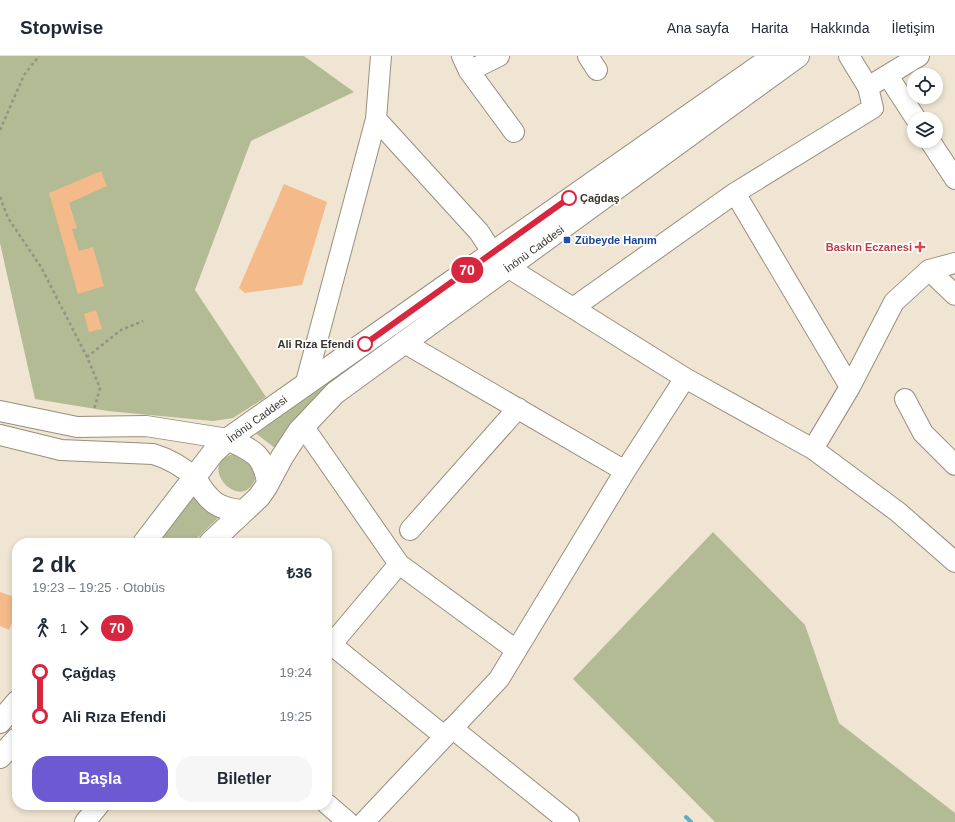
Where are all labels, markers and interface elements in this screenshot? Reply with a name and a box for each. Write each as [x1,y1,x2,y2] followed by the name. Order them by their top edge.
[20,17,103,38] text: Stopwise
[667,20,729,36] text: Ana sayfa
[751,20,788,36] text: Harita
[810,20,869,36] text: Hakkında
[891,20,935,36] text: İletişim
[907,68,943,148] map controls
[907,68,943,104] button: locate
[907,112,943,148] button: layers
[561,190,577,206] marker: Çağdaş
[580,192,620,204] place label: Çağdaş
[502,223,566,275] street label: İnönü Caddesi
[575,234,657,246] place label: Zübeyde Hanım
[562,235,572,245] marker: Zübeyde Hanım
[826,241,912,253] place label: Baskın Eczanesi
[915,242,925,252] marker: Baskın Eczanesi
[449,257,485,283] line badge: 70
[459,262,475,278] text: 70
[357,336,373,352] marker: Ali Rıza Efendi
[278,338,354,350] place label: Ali Rıza Efendi
[225,393,289,445] street label: İnönü Caddesi
[32,552,76,577] text: 2 dk
[287,564,312,581] text: ₺36
[32,580,165,595] text: 19:23 – 19:25 · Otobüs
[32,617,54,639] icon: walk
[73,617,95,639] icon: forward
[109,620,125,636] text: 70
[60,621,67,636] text: 1
[62,664,116,681] text: Çağdaş
[279,665,312,680] text: 19:24
[62,708,166,725] text: Ali Rıza Efendi
[279,709,312,724] text: 19:25
[32,756,168,802] button: Başla
[176,756,312,802] button: Biletler

